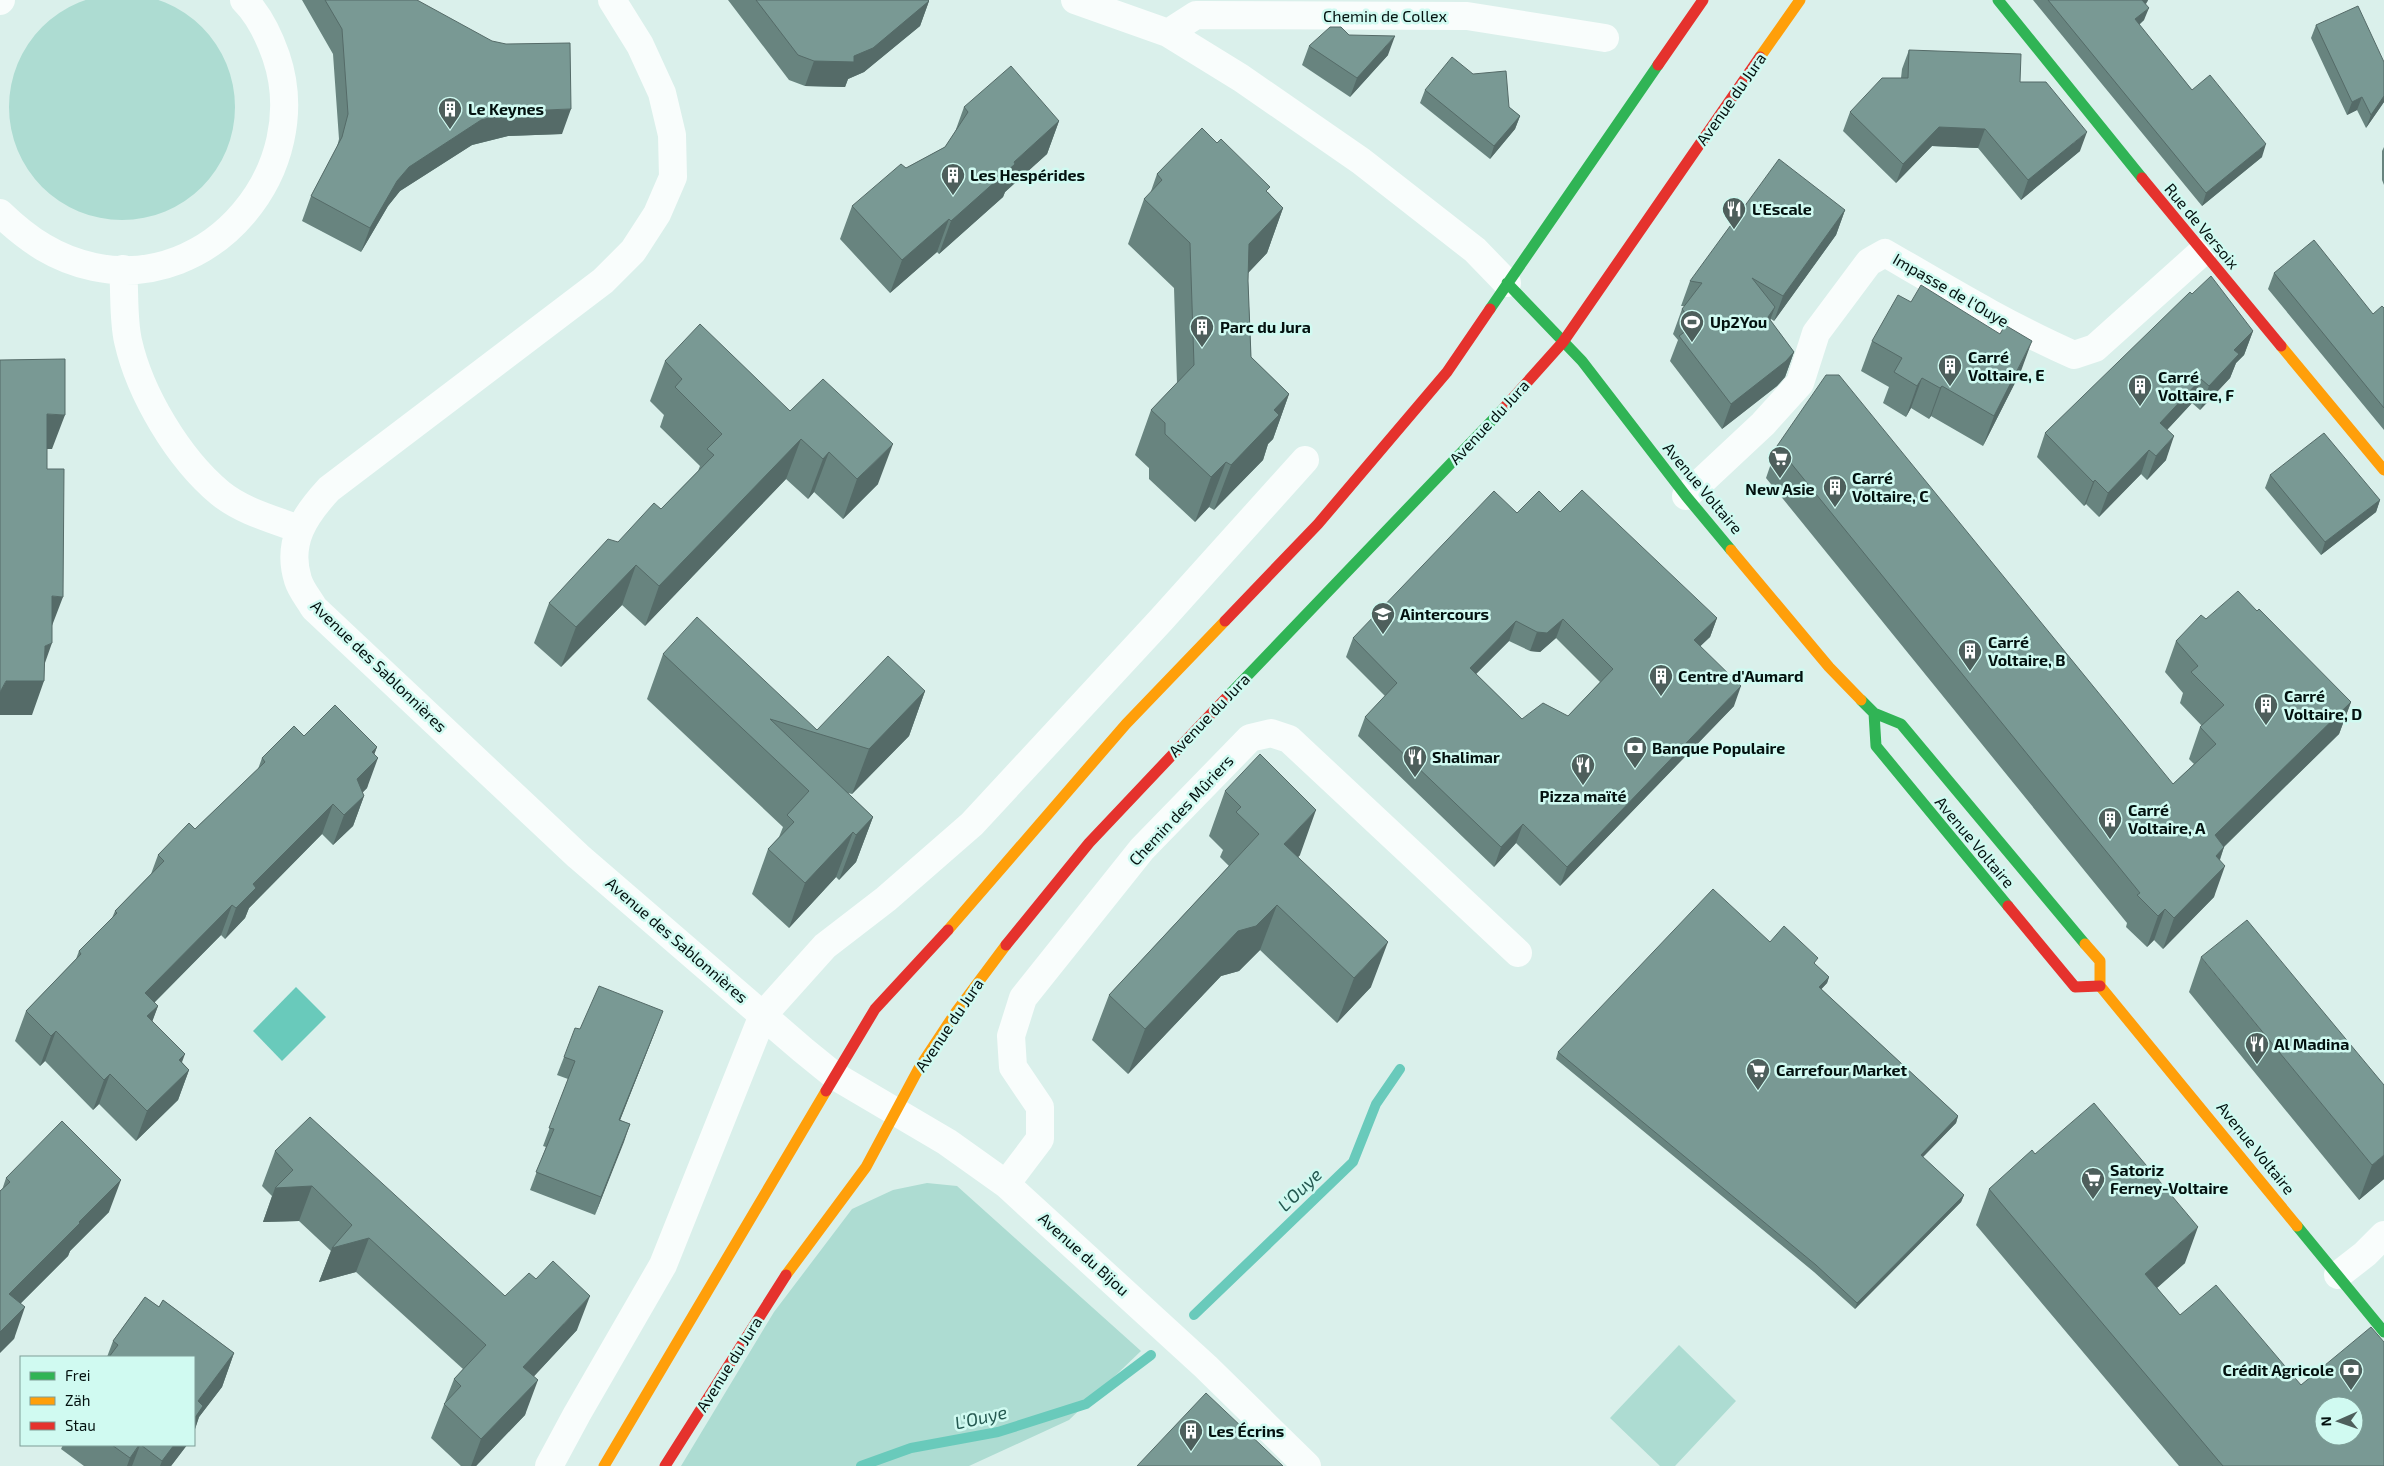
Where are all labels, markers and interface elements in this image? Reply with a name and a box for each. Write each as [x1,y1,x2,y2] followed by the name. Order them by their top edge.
[1323,6,1448,25] street label: Chemin de Collex
[1692,49,1769,149] street label: Avenue du Jura
[437,96,463,130] building icon: Le Keynes
[468,99,544,119] place label: Le Keynes
[940,162,966,196] building icon: Les Hespérides
[970,165,1085,184] place label: Les Hespérides
[2161,179,2244,273] street label: Rue de Versoix
[1721,196,1747,230] restaurant icon: L'Escale
[1752,199,1812,218] place label: L'Escale
[1890,249,2013,330] street label: Impasse de l'Ouye
[1679,309,1705,343] sports icon: Up2You
[1710,312,1767,331] place label: Up2You
[1189,314,1215,348] building icon: Parc du Jura
[1220,317,1311,336] place label: Parc du Jura
[1968,347,2045,384] place label: Carré Voltaire, E
[1937,353,1963,387] building icon: Carré Voltaire, E
[2158,367,2234,404] place label: Carré Voltaire, F
[2127,373,2153,407] building icon: Carré Voltaire, F
[1445,376,1533,468] street label: Avenue du Jura
[1660,438,1747,537] street label: Avenue Voltaire
[1767,445,1793,479] supermarket icon: New Asie
[1852,468,1929,505] place label: Carré Voltaire, C
[1822,474,1848,508] building icon: Carré Voltaire, C
[1745,479,1815,498] place label: New Asie
[307,596,451,735] street label: Avenue des Sablonnières
[1370,601,1396,635] school or university icon: Aintercours
[1400,604,1489,623] place label: Aintercours
[1988,632,2066,669] place label: Carré Voltaire, B
[1957,638,1983,672] building icon: Carré Voltaire, B
[1648,663,1674,697] building icon: Centre d'Aumard
[1678,666,1804,685] place label: Centre d'Aumard
[1164,669,1253,760] street label: Avenue du Jura
[2284,686,2362,723] place label: Carré Voltaire, D
[2253,692,2279,726] building icon: Carré Voltaire, D
[1622,735,1648,769] bank icon: Banque Populaire
[1652,738,1785,757] place label: Banque Populaire
[1402,744,1428,778] restaurant icon: Shalimar
[1432,747,1500,766] place label: Shalimar
[1125,751,1237,869] street label: Chemin des Mûriers
[1570,752,1596,786] restaurant icon: Pizza maïté
[1540,786,1626,805] place label: Pizza maïté
[1932,792,2019,891] street label: Avenue Voltaire
[2128,800,2206,837] place label: Carré Voltaire, A
[2097,806,2123,840] building icon: Carré Voltaire, A
[603,873,752,1006] street label: Avenue des Sablonnières
[910,974,987,1075] street label: Avenue du Jura
[2244,1031,2270,1065] restaurant icon: Al Madina
[2274,1034,2349,1053] place label: Al Madina
[1745,1057,1771,1091] supermarket icon: Carrefour Market
[1776,1060,1908,1079] place label: Carrefour Market
[2213,1098,2299,1198] street label: Avenue Voltaire
[2110,1160,2228,1198] place label: Satoriz Ferney-Voltaire
[1273,1163,1326,1216] water label: L'Ouye
[2080,1166,2106,1200] supermarket icon: Satoriz Ferney-Voltaire
[1035,1208,1133,1300] street label: Avenue du Bijou
[692,1313,765,1415] street label: Avenue du Jura
[20,1356,195,1446] legend
[2338,1357,2364,1391] bank icon: Crédit Agricole
[2223,1360,2334,1379] place label: Crédit Agricole
[65,1366,90,1384] text: Frei
[65,1391,90,1409] text: Zäh
[2314,1396,2364,1446] north arrow
[953,1400,1009,1434] water label: L'Ouye
[65,1416,96,1434] text: Stau
[2317,1416,2334,1427] text: N
[1178,1418,1204,1452] building icon: Les Écrins
[1208,1421,1284,1440] place label: Les Écrins

